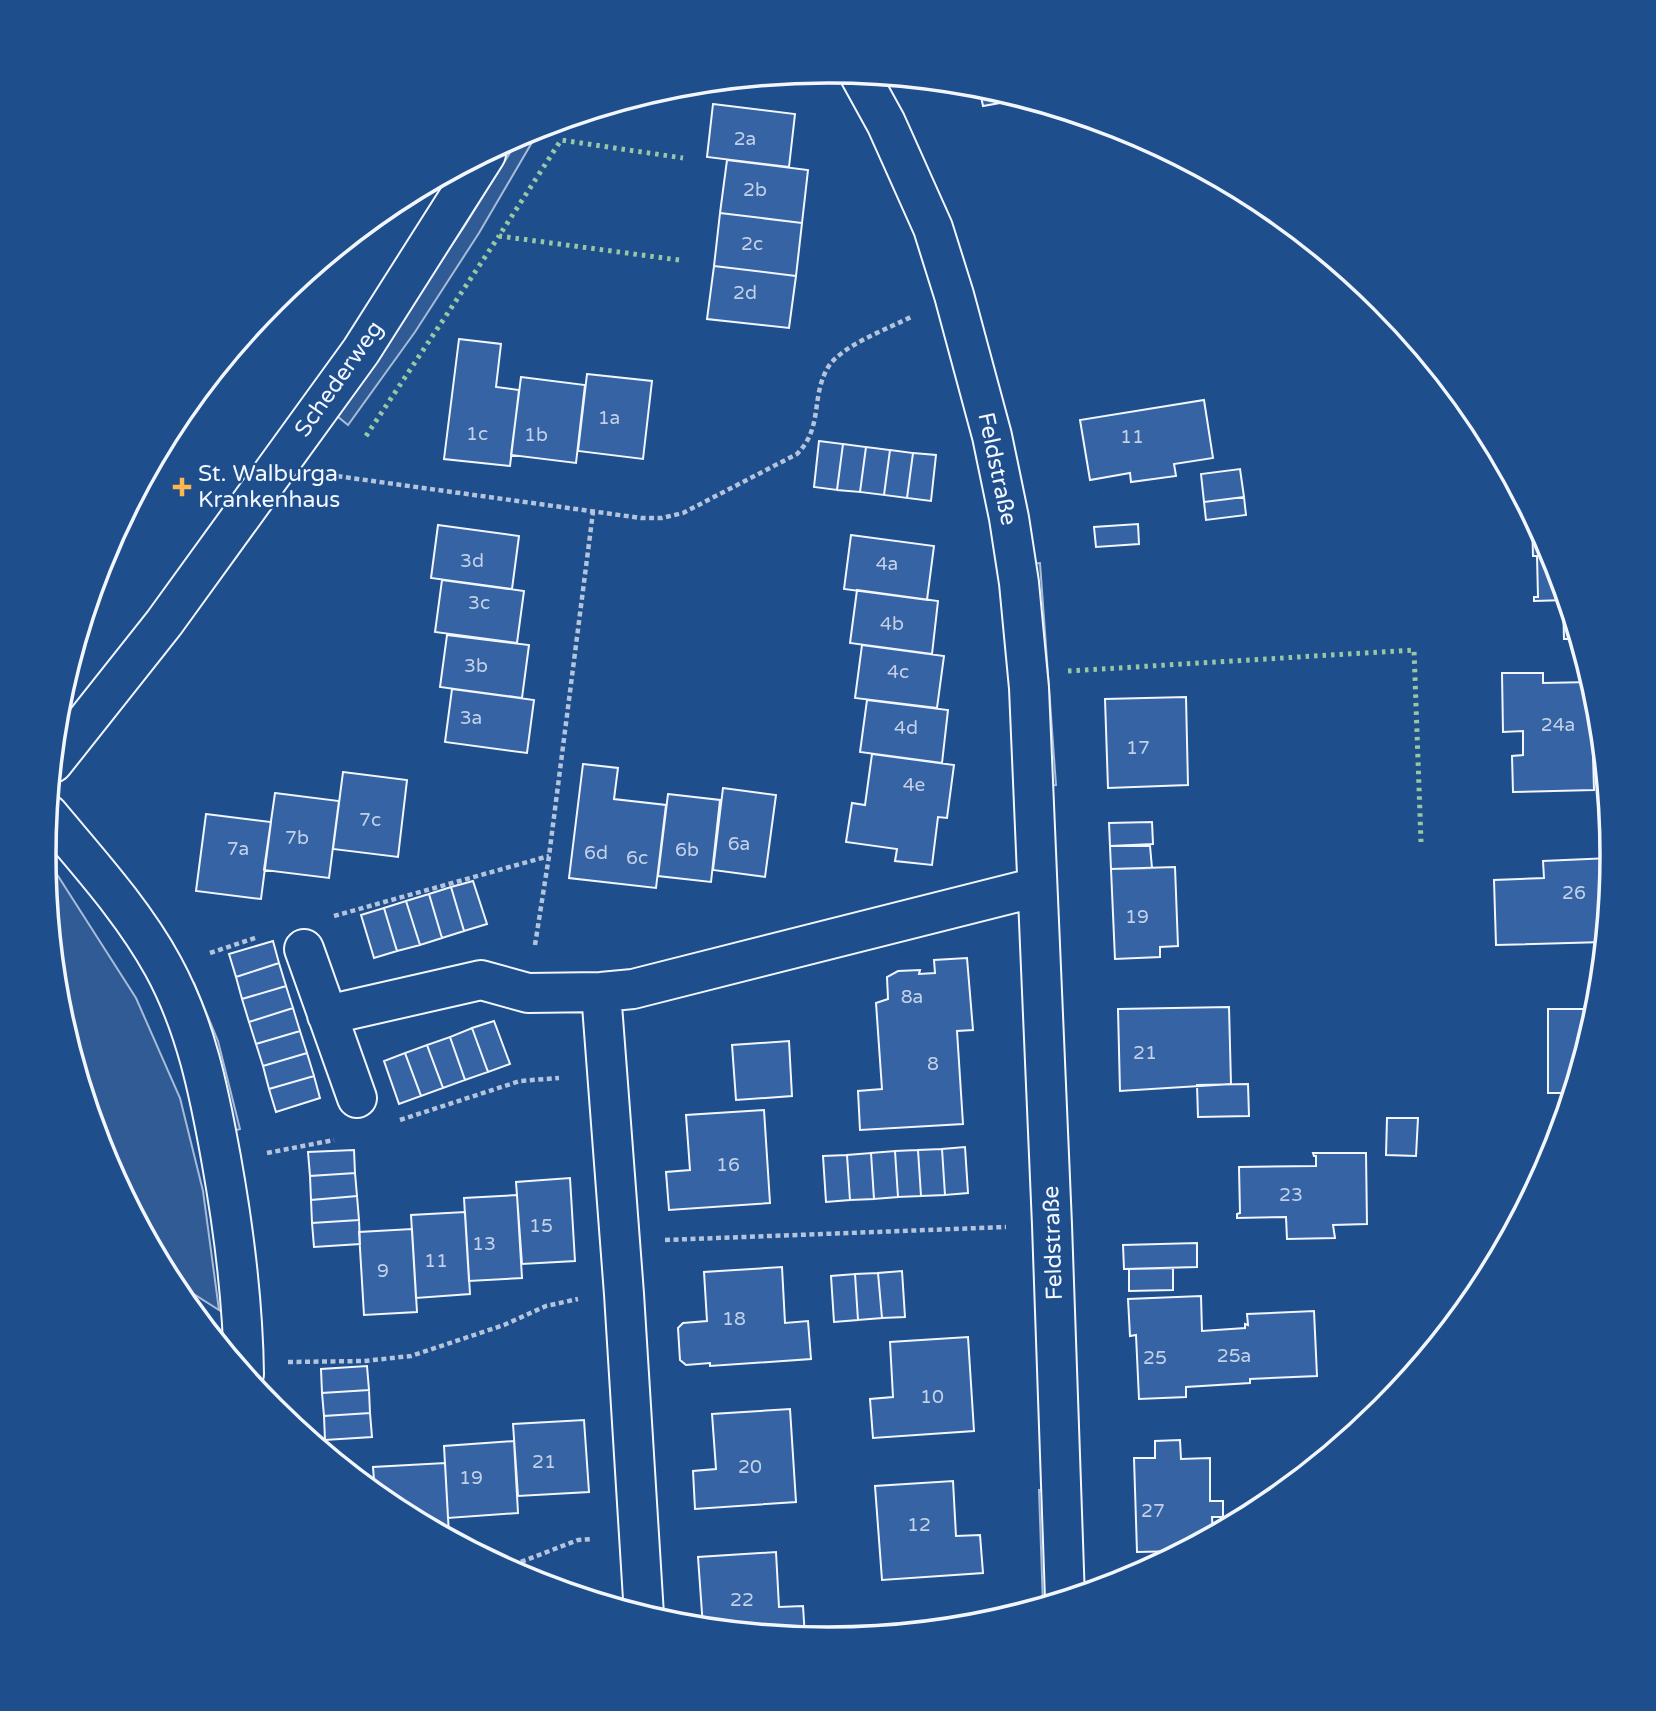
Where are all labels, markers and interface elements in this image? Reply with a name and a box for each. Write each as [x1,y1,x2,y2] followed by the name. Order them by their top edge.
[734,128,756,150] house number: 2a
[743,179,767,201] house number: 2b
[741,233,763,255] house number: 2c
[733,282,757,304] house number: 2d
[289,316,389,442] street label: Schederweg
[598,407,620,429] house number: 1a
[971,410,1023,528] street label: Feldstraße
[466,423,488,445] house number: 1c
[524,424,548,446] house number: 1b
[1120,426,1144,448] house number: 11
[198,460,340,514] place label: St. Walburga Krankenhaus
[172,477,192,497] marker: St. Walburga Krankenhaus
[460,550,484,572] house number: 3d
[876,553,898,575] house number: 4a
[468,592,490,614] house number: 3c
[880,613,904,635] house number: 4b
[464,655,488,677] house number: 3b
[887,661,909,683] house number: 4c
[460,707,482,729] house number: 3a
[1541,714,1575,736] house number: 24a
[894,717,918,739] house number: 4d
[1126,737,1150,759] house number: 17
[903,774,925,796] house number: 4e
[359,809,381,831] house number: 7c
[285,827,309,849] house number: 7b
[728,833,750,855] house number: 6a
[227,838,249,860] house number: 7a
[675,839,699,861] house number: 6b
[584,842,608,864] house number: 6d
[626,847,648,869] house number: 6c
[1562,882,1586,904] house number: 26
[1125,906,1149,928] house number: 19
[901,986,923,1008] house number: 8a
[1133,1042,1157,1064] house number: 21
[927,1053,939,1075] house number: 8
[716,1154,740,1176] house number: 16
[1279,1184,1303,1206] house number: 23
[1037,1185,1069,1301] street label: Feldstraße
[529,1215,553,1237] house number: 15
[472,1233,496,1255] house number: 13
[424,1250,448,1272] house number: 11
[377,1260,389,1282] house number: 9
[722,1308,746,1330] house number: 18
[1217,1345,1251,1367] house number: 25a
[1143,1347,1167,1369] house number: 25
[920,1386,944,1408] house number: 10
[532,1451,556,1473] house number: 21
[738,1456,762,1478] house number: 20
[459,1467,483,1489] house number: 19
[1141,1500,1165,1522] house number: 27
[907,1514,931,1536] house number: 12
[730,1589,754,1611] house number: 22

